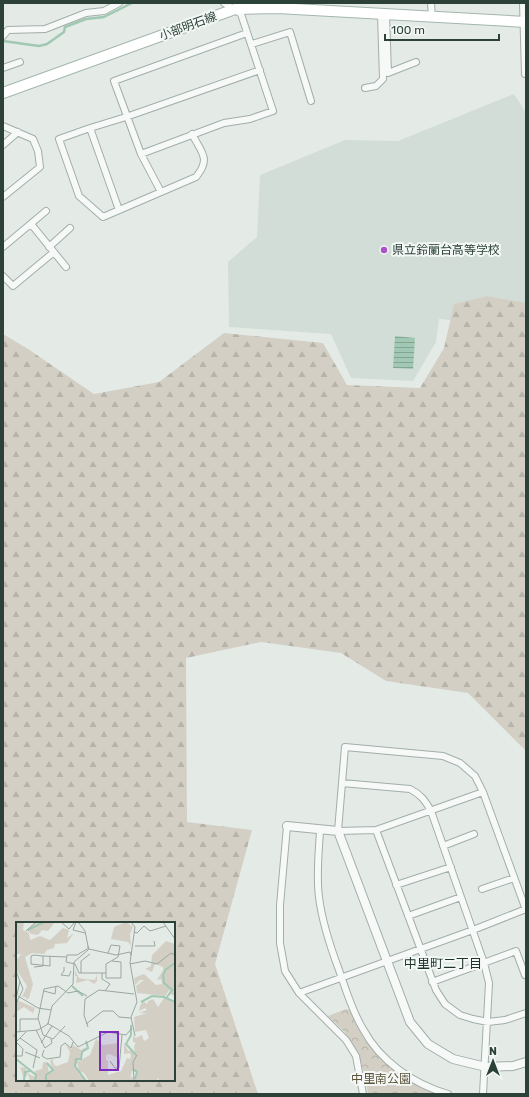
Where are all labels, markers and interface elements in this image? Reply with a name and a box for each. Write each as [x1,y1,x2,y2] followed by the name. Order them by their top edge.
[157,9,219,43] street label: 小部明石線
[385,16,499,42] scale bar
[391,23,425,37] text: 100 m
[392,243,500,257] place label: 県立鈴蘭台高等学校
[379,245,389,255] marker: 県立鈴蘭台高等学校
[16,922,175,1081] inset map
[404,956,482,971] district label: 中里町二丁目
[473,1041,513,1081] north arrow
[489,1045,497,1058] text: N
[351,1072,411,1086] park label: 中里南公園

